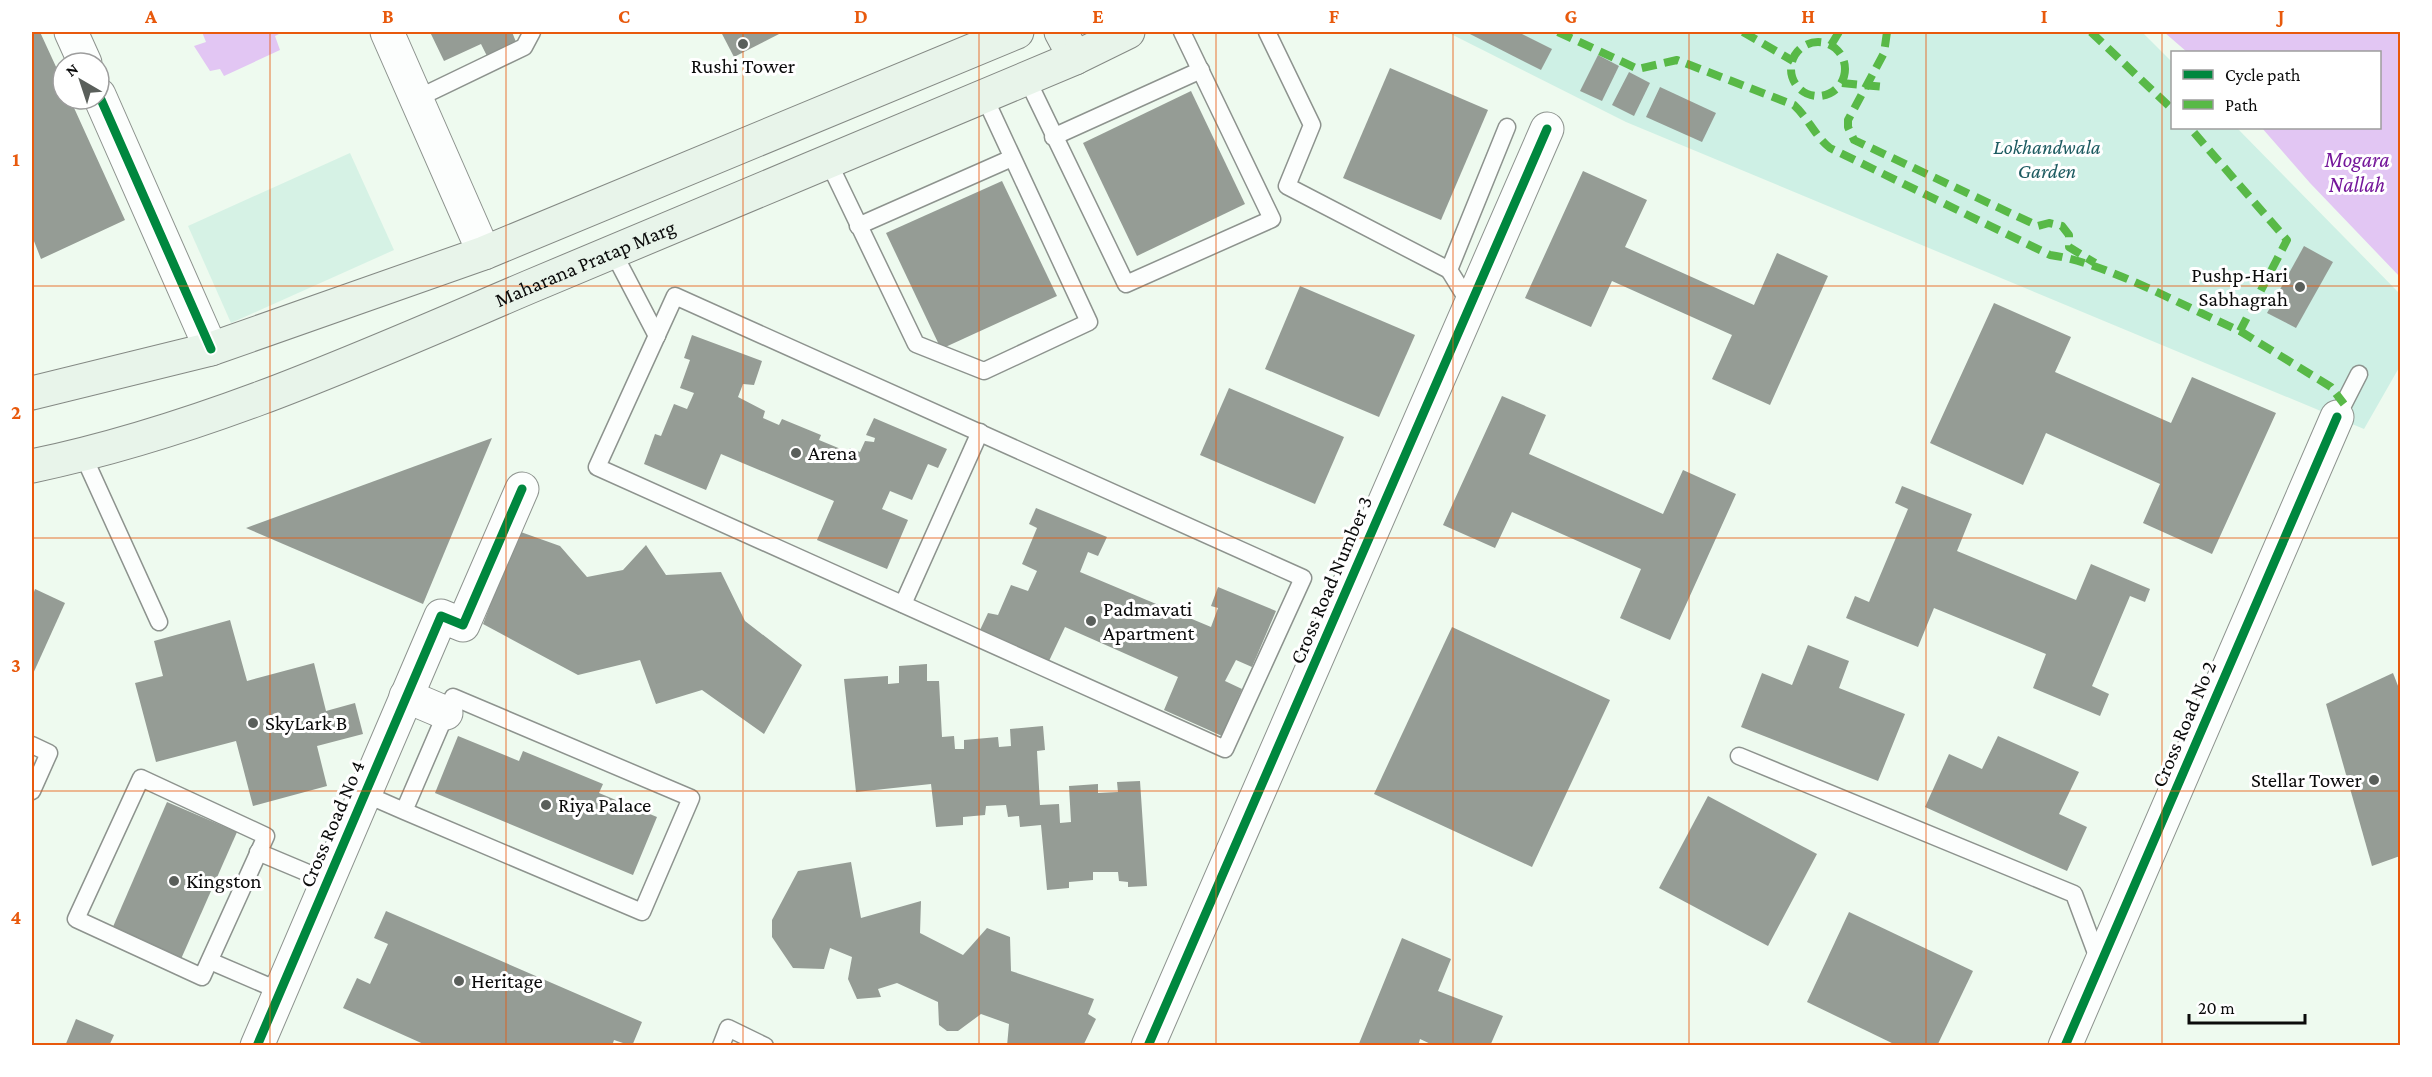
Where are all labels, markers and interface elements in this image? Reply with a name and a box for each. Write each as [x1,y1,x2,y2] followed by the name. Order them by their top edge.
[144,5,158,27] text: A
[382,5,394,27] text: B
[618,5,630,27] text: C
[854,5,868,27] text: D
[1092,5,1104,27] text: E
[1329,5,1340,27] text: F
[1565,5,1578,27] text: G
[1801,5,1815,27] text: H
[2041,5,2048,27] text: I
[2276,5,2285,27] text: J
[736,37,750,51] marker: Rushi Tower
[51,51,111,111] north arrow
[2171,51,2381,129] legend
[691,54,796,78] place label: Rushi Tower
[62,60,82,80] text: N
[2225,65,2301,85] text: Cycle path
[2225,95,2258,115] text: Path
[1993,135,2101,183] park label: Lokhandwala Garden
[2323,147,2390,197] water label: Mogara Nallah
[12,148,20,170] text: 1
[491,215,679,312] street label: Maharana Pratap Marg
[2191,263,2288,311] place label: Pushp-Hari Sabhagrah
[2293,280,2307,294] marker: Pushp-Hari Sabhagrah
[11,401,21,423] text: 2
[808,441,857,465] place label: Arena
[789,446,803,460] marker: Arena
[1285,492,1377,668] street label: Cross Road Number 3
[1103,597,1195,645] place label: Padmavati Apartment
[1084,614,1098,628] marker: Padmavati Apartment
[11,654,21,676] text: 3
[2147,657,2221,791] street label: Cross Road No 2
[265,711,347,735] place label: SkyLark B
[246,716,260,730] marker: SkyLark B
[294,757,370,891] street label: Cross Road No 4
[2251,768,2363,792] place label: Stellar Tower
[2367,773,2381,787] marker: Stellar Tower
[558,793,651,817] place label: Riya Palace
[539,798,553,812] marker: Riya Palace
[186,869,262,893] place label: Kingston
[167,874,181,888] marker: Kingston
[11,906,22,928] text: 4
[471,969,543,993] place label: Heritage
[452,974,466,988] marker: Heritage
[2189,987,2304,1025] scale bar
[2198,998,2235,1018] text: 20 m

